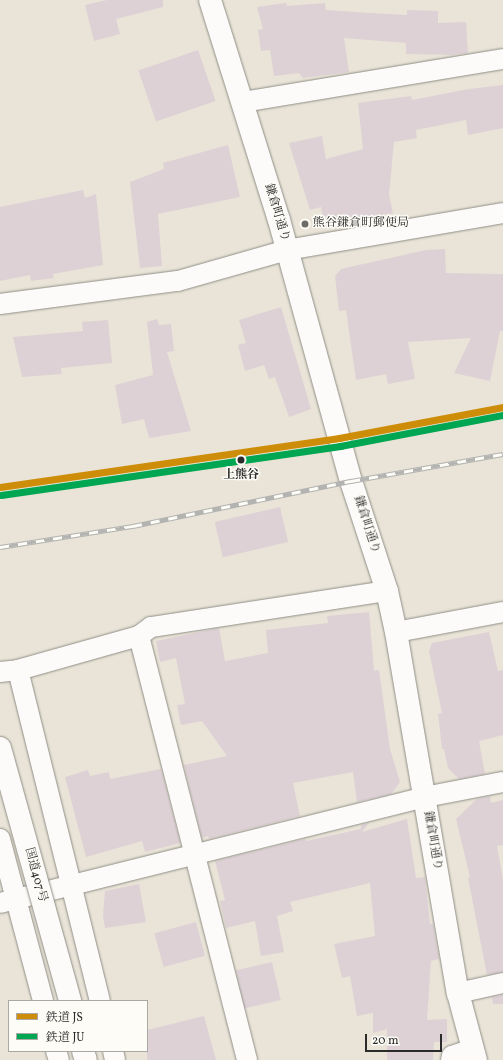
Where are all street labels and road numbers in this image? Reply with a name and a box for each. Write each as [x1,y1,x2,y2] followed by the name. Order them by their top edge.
[260,182,292,244] street label: 鎌倉町通り
[350,494,382,556] street label: 鎌倉町通り
[420,810,444,872] street label: 鎌倉町通り
[21,846,49,904] street label: 国道407号

